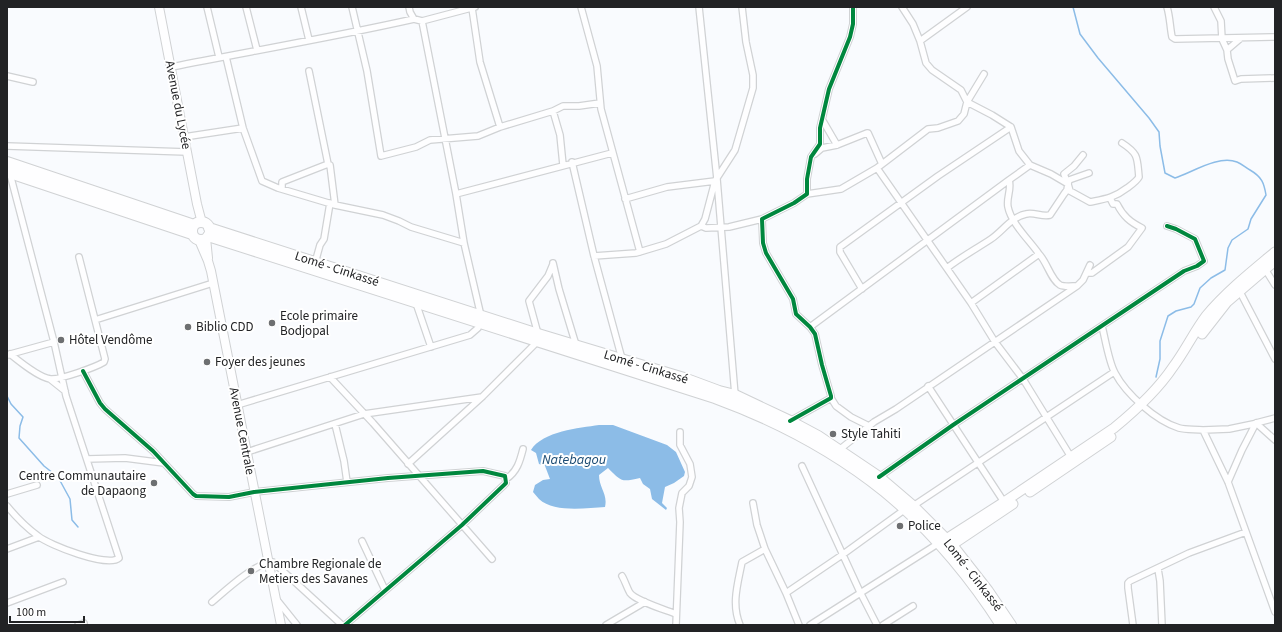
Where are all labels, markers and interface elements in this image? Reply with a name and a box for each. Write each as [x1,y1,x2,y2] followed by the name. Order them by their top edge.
[161,59,195,151] street label: Avenue du Lycée
[293,247,381,291] street label: Lomé - Cinkassé
[280,307,358,340] place label: Ecole primaire Bodjopal
[196,318,254,336] place label: Biblio CDD
[267,318,277,328] marker: Ecole primaire Bodjopal
[183,322,193,332] marker: Biblio CDD
[69,331,152,349] place label: Hôtel Vendôme
[56,335,66,345] marker: Hôtel Vendôme
[601,346,691,388] street label: Lomé - Cinkassé
[215,353,306,371] place label: Foyer des jeunes
[202,357,212,367] marker: Foyer des jeunes
[225,386,259,476] street label: Avenue Centrale
[841,425,901,443] place label: Style Tahiti
[828,429,838,439] marker: Style Tahiti
[542,450,606,470] water label: Natebagou
[19,467,146,500] place label: Centre Communautaire de Dapaong
[149,478,159,488] marker: Centre Communautaire de Dapaong
[908,517,941,535] place label: Police
[895,521,905,531] marker: Police
[939,535,1007,615] street label: Lomé - Cinkassé
[259,555,382,588] place label: Chambre Regionale de Metiers des Savanes
[246,566,256,576] marker: Chambre Regionale de Metiers des Savanes
[10,598,84,624] scale bar
[16,604,46,621] text: 100 m

